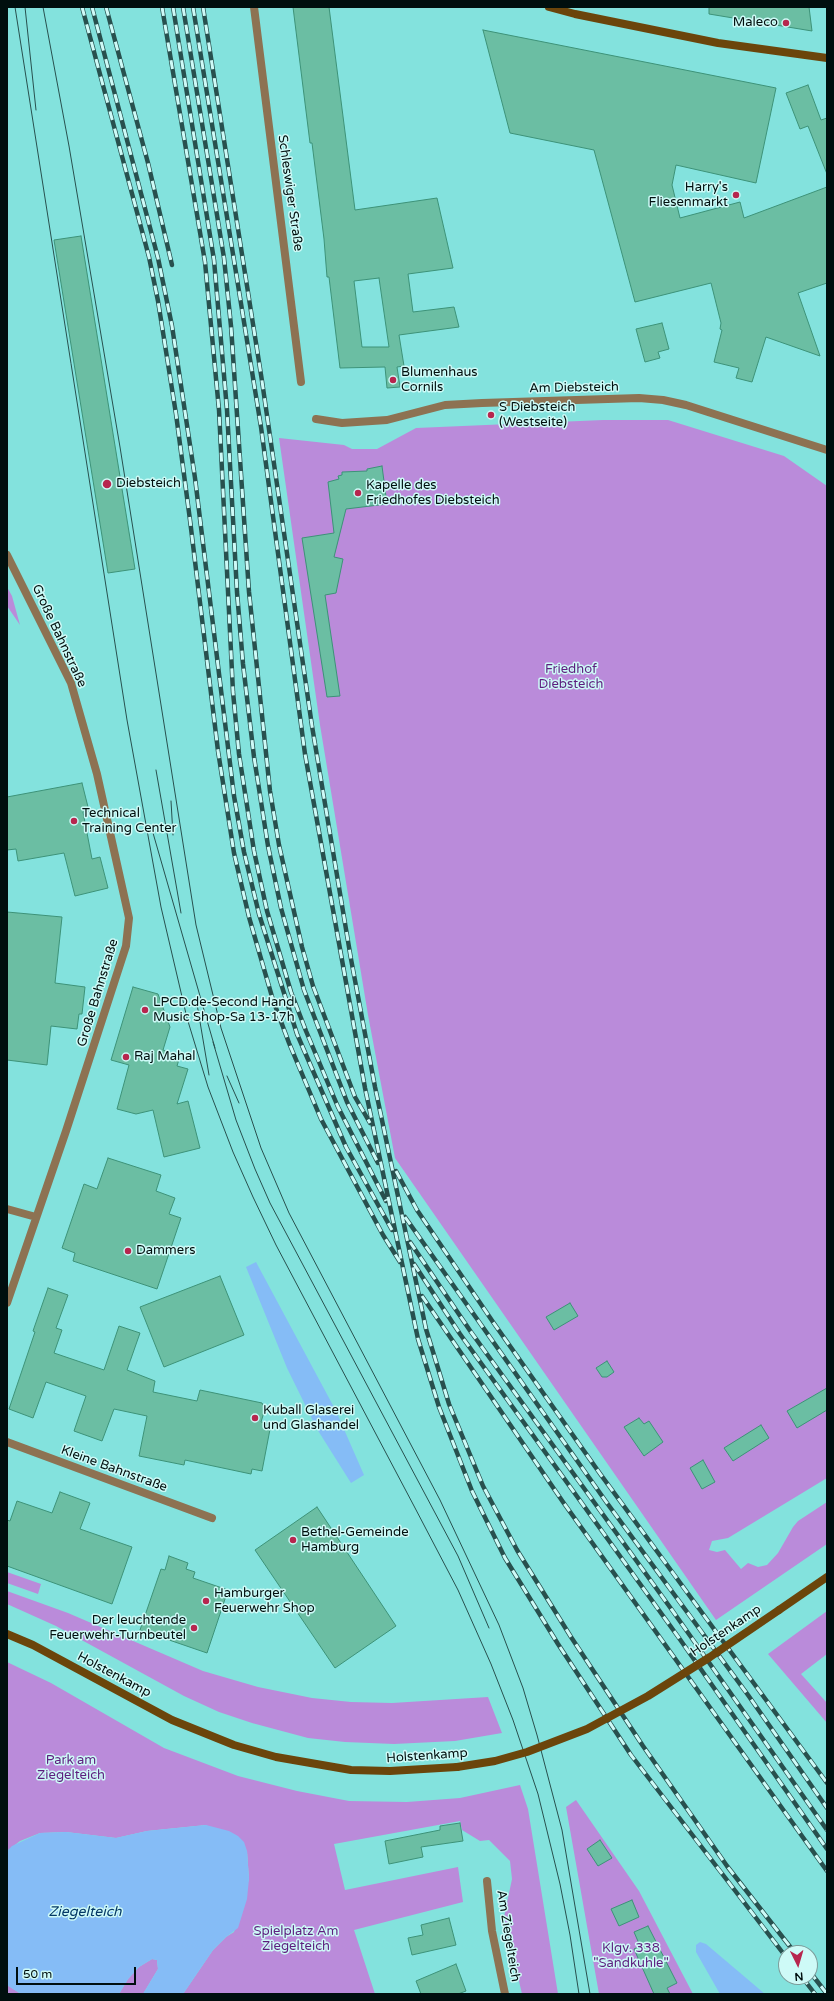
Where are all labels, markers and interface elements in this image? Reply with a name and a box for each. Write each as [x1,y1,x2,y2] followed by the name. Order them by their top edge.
[733,15,778,31] place label: Maleco
[781,18,791,28] marker: Maleco
[274,134,306,252] street label: Schleswiger Straße
[649,180,728,211] place label: Harry's Fliesenmarkt
[731,190,741,200] marker: Harry's Fliesenmarkt
[401,365,478,396] place label: Blumenhaus Cornils
[388,375,398,385] marker: Blumenhaus Cornils
[529,379,619,397] street label: Am Diebsteich
[499,400,575,431] place label: S Diebsteich (Westseite)
[486,410,496,420] marker: S Diebsteich (Westseite)
[116,476,181,492] place label: Diebsteich
[101,478,113,490] marker: Diebsteich
[366,478,500,509] place label: Kapelle des Friedhofes Diebsteich
[353,488,363,498] marker: Kapelle des Friedhofes Diebsteich
[28,582,90,690] street label: Große Bahnstraße
[539,662,603,693] park label: Friedhof Diebsteich
[82,806,176,837] place label: Technical Training Center
[69,816,79,826] marker: Technical Training Center
[74,937,122,1049] street label: Große Bahnstraße
[153,995,295,1026] place label: LPCD.de-Second Hand Music Shop-Sa 13-17h
[140,1005,150,1015] marker: LPCD.de-Second Hand Music Shop-Sa 13-17h
[134,1049,196,1065] place label: Raj Mahal
[121,1052,131,1062] marker: Raj Mahal
[136,1243,195,1259] place label: Dammers
[123,1246,133,1256] marker: Dammers
[263,1403,359,1434] place label: Kuball Glaserei und Glashandel
[250,1413,260,1423] marker: Kuball Glaserei und Glashandel
[59,1443,169,1495] street label: Kleine Bahnstraße
[301,1525,409,1556] place label: Bethel-Gemeinde Hamburg
[288,1535,298,1545] marker: Bethel-Gemeinde Hamburg
[214,1586,315,1617] place label: Hamburger Feuerwehr Shop
[201,1596,211,1606] marker: Hamburger Feuerwehr Shop
[688,1602,764,1660] street label: Holstenkamp
[49,1613,186,1644] place label: Der leuchtende Feuerwehr-Turnbeutel
[189,1623,199,1633] marker: Der leuchtende Feuerwehr-Turnbeutel
[74,1649,154,1701] street label: Holstenkamp
[386,1745,468,1767] street label: Holstenkamp
[37,1753,105,1784] park label: Park am Ziegelteich
[493,1889,523,1983] street label: Am Ziegelteich
[48,1904,122,1920] water label: Ziegelteich
[254,1924,338,1955] park label: Spielplatz Am Ziegelteich
[593,1941,669,1972] park label: Klgv. 338 "Sandkuhle"
[778,1945,818,1985] north arrow
[18,1959,138,1985] scale bar
[23,1967,52,1981] text: 50 m
[794,1970,804,1983] text: N

